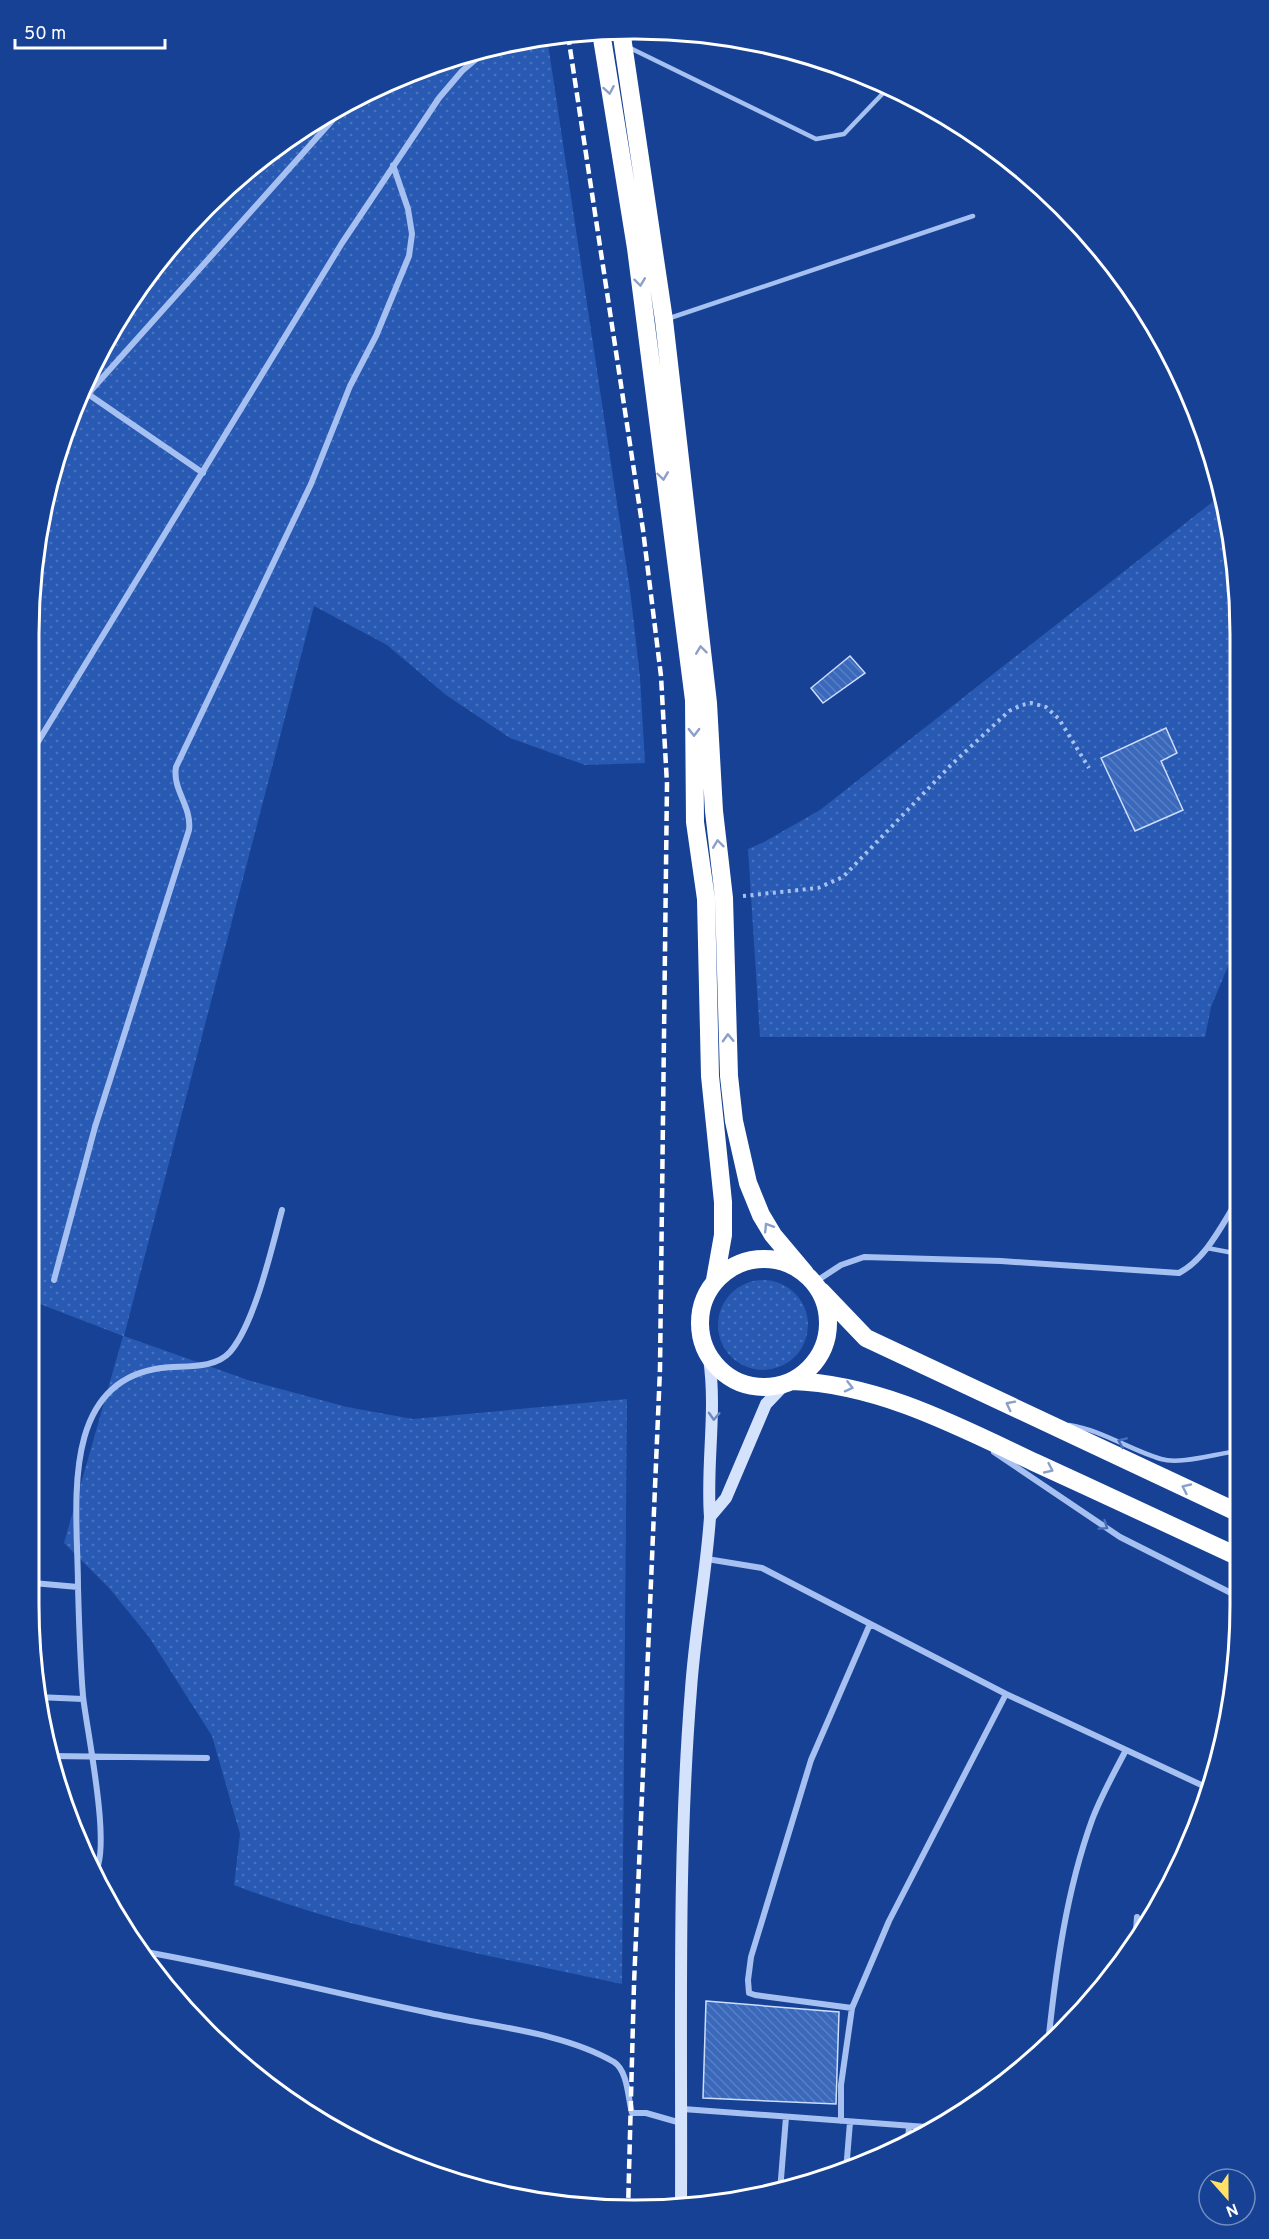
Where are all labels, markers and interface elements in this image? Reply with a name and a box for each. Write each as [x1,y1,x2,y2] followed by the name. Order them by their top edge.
[15,12,165,50] scale bar
[24,23,66,46] text: 50 m
[602,84,615,94] one-way arrow
[633,278,646,287] one-way arrow
[657,471,669,480] one-way arrow
[696,645,708,654] one-way arrow
[688,727,700,736] one-way arrow
[712,839,724,848] one-way arrow
[721,1034,734,1043] one-way arrow
[764,1223,776,1233] one-way arrow
[844,1380,854,1393] one-way arrow
[1005,1401,1016,1413] one-way arrow
[707,1412,720,1421] one-way arrow
[1117,1437,1128,1449] one-way arrow
[1043,1461,1054,1473] one-way arrow
[1182,1483,1193,1495] one-way arrow
[1098,1519,1109,1530] one-way arrow
[1197,2167,1257,2227] north arrow
[1223,2198,1241,2221] text: N

